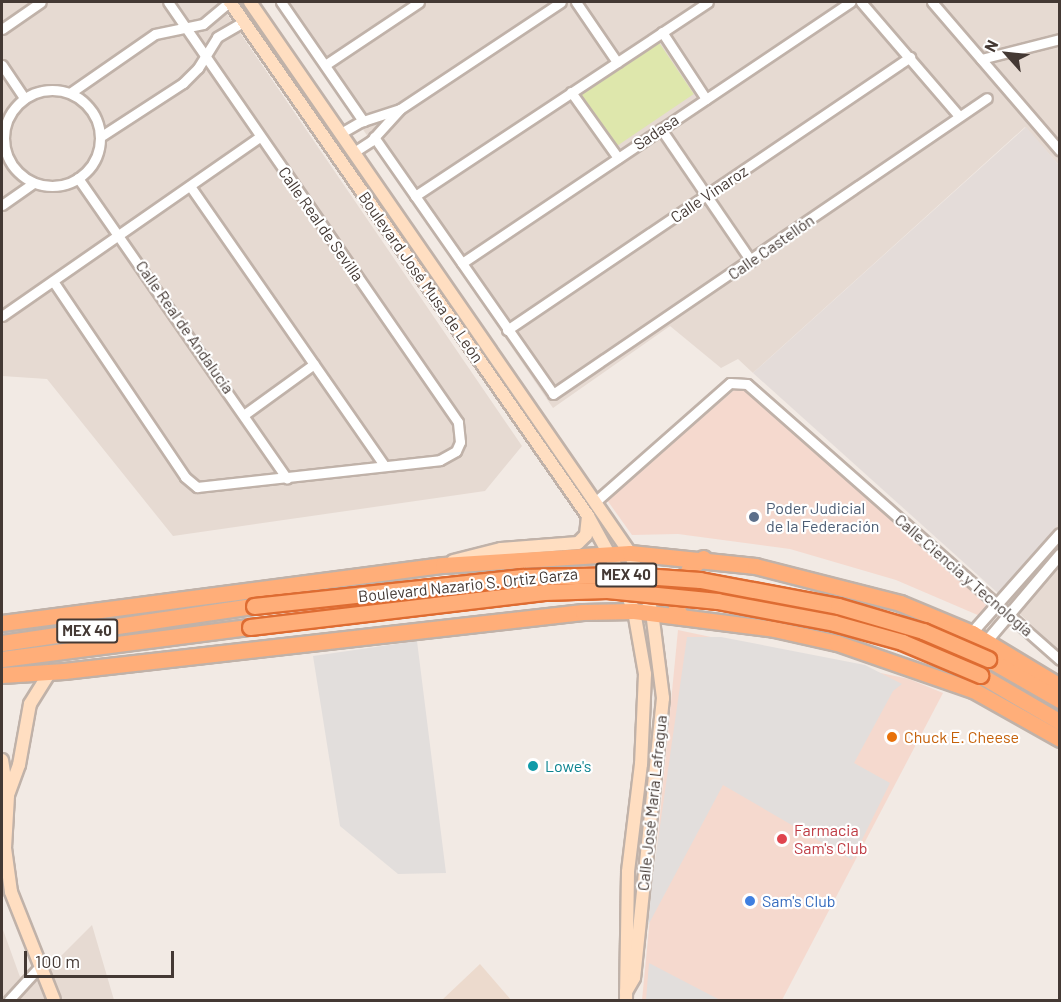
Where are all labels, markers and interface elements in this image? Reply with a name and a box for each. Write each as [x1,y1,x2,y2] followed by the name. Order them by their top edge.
[977,24,1037,84] north arrow
[980,37,1001,55] text: N
[630,110,682,154] street label: Sadasa
[667,161,751,227] street label: Calle Vinaroz
[274,163,368,285] street label: Calle Real de Sevilla
[355,188,487,366] street label: Boulevard José Musa de León
[724,210,818,284] street label: Calle Castellón
[132,257,238,397] street label: Calle Real de Andalucía
[766,498,879,536] place label: Poder Judicial de la Federación
[747,510,761,524] marker: Poder Judicial de la Federación
[891,510,1037,640] street label: Calle Ciencia y Tecnología
[594,563,658,587] road number: MEX 40
[357,564,579,606] street label: Boulevard Nazario S. Ortiz Garza
[56,619,118,643] road number: MEX 40
[633,714,671,892] street label: Calle José María Lafragua
[904,727,1019,747] place label: Chuck E. Cheese
[885,730,899,744] marker: Chuck E. Cheese
[545,756,591,776] place label: Lowe's
[526,759,540,773] marker: Lowe's
[794,820,868,858] place label: Farmacia Sam's Club
[775,832,789,846] marker: Farmacia Sam's Club
[762,891,836,911] place label: Sam's Club
[743,894,757,908] marker: Sam's Club
[27,939,177,977] scale bar
[35,950,80,972] text: 100 m

